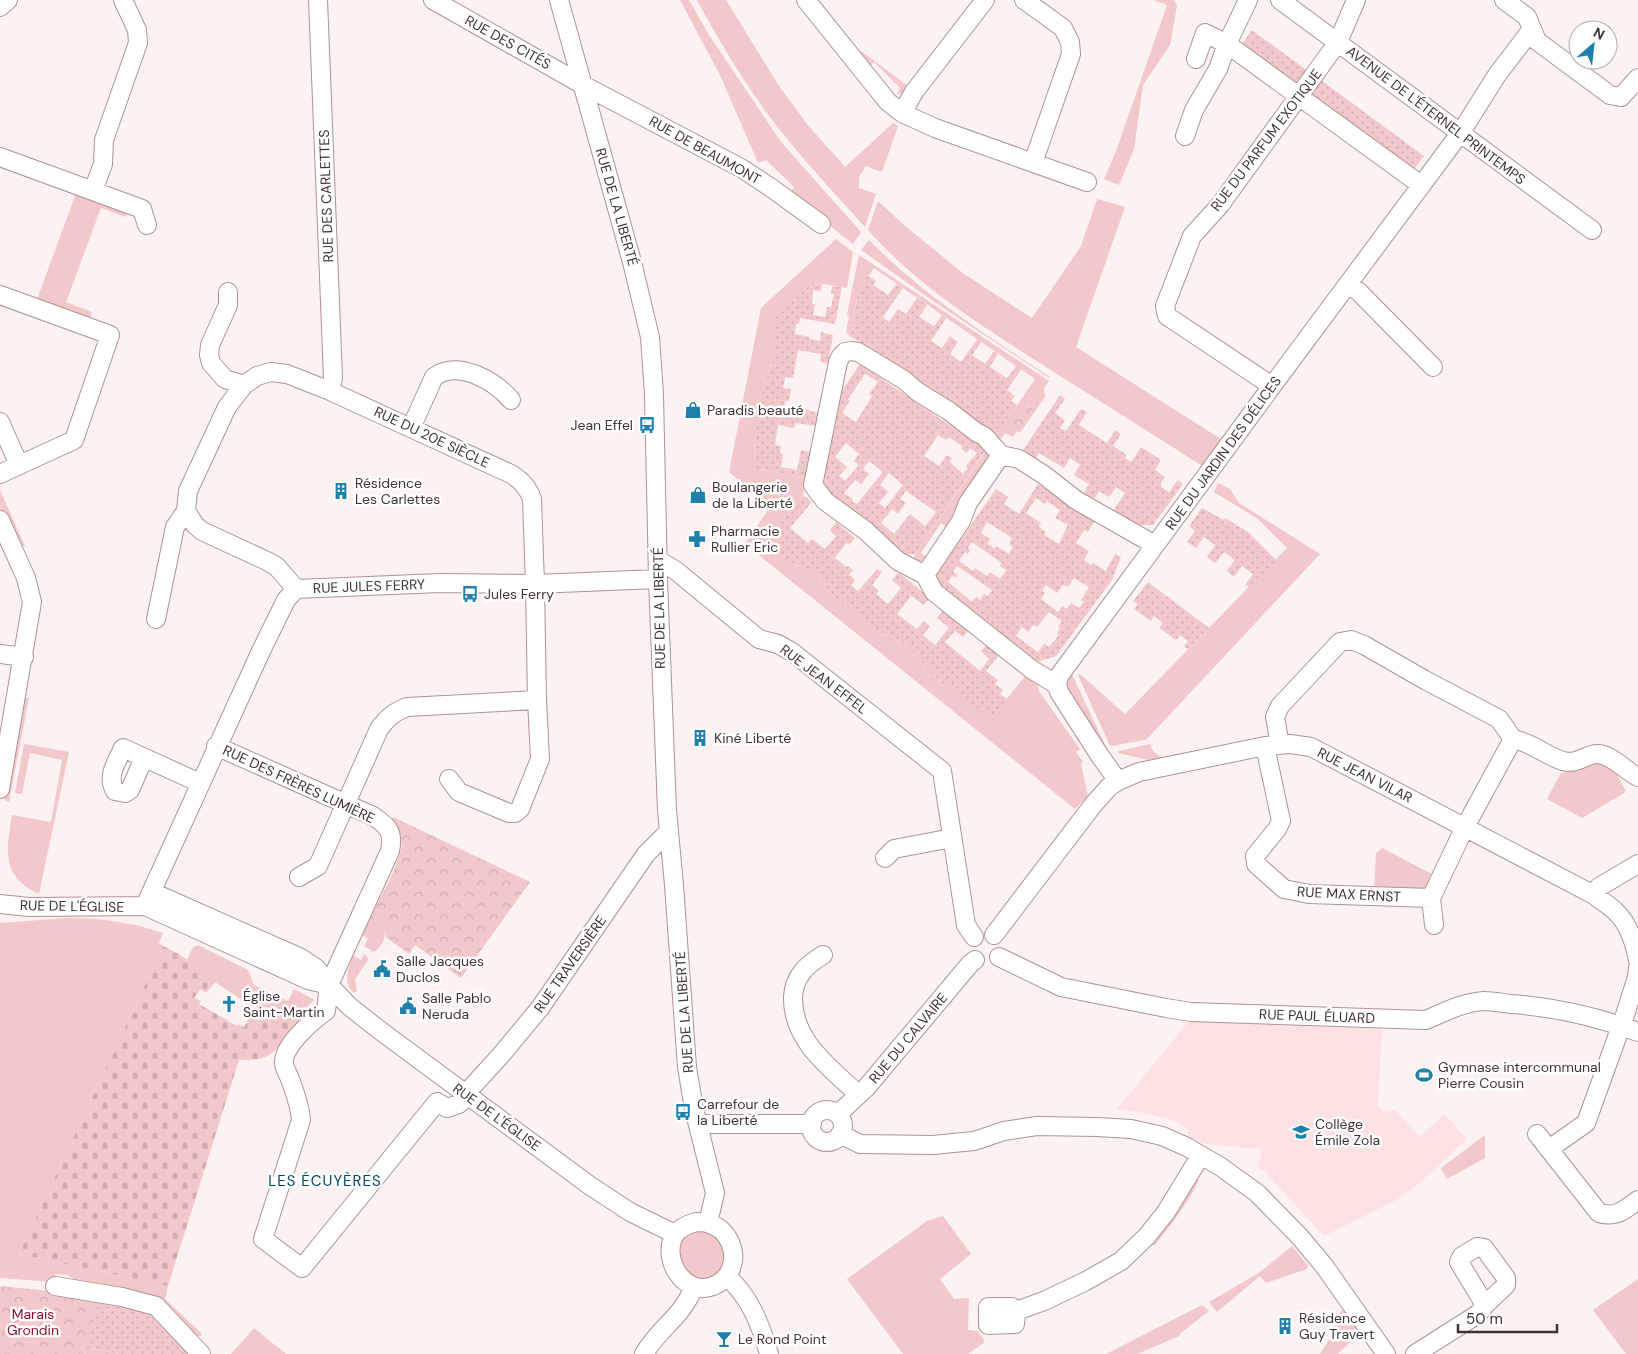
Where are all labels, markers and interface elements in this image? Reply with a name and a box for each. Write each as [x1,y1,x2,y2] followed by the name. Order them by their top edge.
[462,11,554,73] street label: RUE DES CITÉS
[1568,20,1618,70] north arrow
[1590,23,1608,44] text: N
[1343,42,1529,188] street label: AVENUE DE L'ÉTERNEL PRINTEMPS
[1207,65,1325,215] street label: RUE DU PARFUM EXOTIQUE
[646,112,764,188] street label: RUE DE BEAUMONT
[315,129,337,263] street label: RUE DES CARLETTES
[592,146,642,268] street label: RUE DE LA LIBERTÉ
[1161,373,1285,533] street label: RUE DU JARDIN DES DÉLICES
[683,400,703,420] shop icon: Paradis beauté
[707,401,804,419] place label: Paradis beauté
[371,402,493,472] street label: RUE DU 20E SIÈCLE
[637,415,657,435] bus stop icon: Jean Effel
[570,416,633,434] place label: Jean Effel
[355,474,440,508] place label: Résidence Les Carlettes
[712,478,793,512] place label: Boulangerie de la Liberté
[331,481,351,501] building icon: Résidence Les Carlettes
[688,485,708,505] shop icon: Boulangerie de la Liberté
[711,522,779,556] place label: Pharmacie Rullier Eric
[687,529,707,549] pharmacy icon: Pharmacie Rullier Eric
[649,547,669,669] street label: RUE DE LA LIBERTÉ
[313,575,425,597] street label: RUE JULES FERRY
[460,584,480,604] bus stop icon: Jules Ferry
[484,585,554,603] place label: Jules Ferry
[777,640,871,718] street label: RUE JEAN EFFEL
[690,728,710,748] building icon: Kiné Liberté
[714,729,791,747] place label: Kiné Liberté
[220,741,378,827] street label: RUE DES FRÈRES LUMIÈRE
[1314,743,1416,807] street label: RUE JEAN VILAR
[1297,882,1402,906] street label: RUE MAX ERNST
[20,896,124,916] street label: RUE DE L'ÉGLISE
[530,912,610,1016] street label: RUE TRAVERSIÈRE
[671,950,697,1073] street label: RUE DE LA LIBERTÉ
[396,952,484,986] place label: Salle Jacques Duclos
[372,959,392,979] public building icon: Salle Jacques Duclos
[243,987,325,1021] place label: Église Saint-Martin
[422,989,491,1023] place label: Salle Pablo Neruda
[865,989,951,1087] street label: RUE DU CALVAIRE
[219,994,239,1014] church icon: Église Saint-Martin
[398,996,418,1016] public building icon: Salle Pablo Neruda
[1259,1005,1375,1027] street label: RUE PAUL ÉLUARD
[1438,1058,1601,1092] place label: Gymnase intercommunal Pierre Cousin
[1414,1065,1434,1085] sports icon: Gymnase intercommunal Pierre Cousin
[449,1079,545,1155] street label: RUE DE L'ÉGLISE
[697,1095,779,1129] place label: Carrefour de la Liberté
[673,1102,693,1122] bus stop icon: Carrefour de la Liberté
[1315,1115,1380,1149] place label: Collège Émile Zola
[1291,1122,1311,1142] school or university icon: Collège Émile Zola
[268,1171,382,1191] district label: LES ÉCUYÈRES
[1458,1302,1557,1334] scale bar
[7,1305,59,1339] park label: Marais Grondin
[1299,1309,1374,1343] place label: Résidence Guy Travert
[1466,1309,1503,1329] text: 50 m
[1275,1316,1295,1336] building icon: Résidence Guy Travert
[714,1329,734,1349] bar icon: Le Rond Point
[738,1330,826,1348] place label: Le Rond Point

